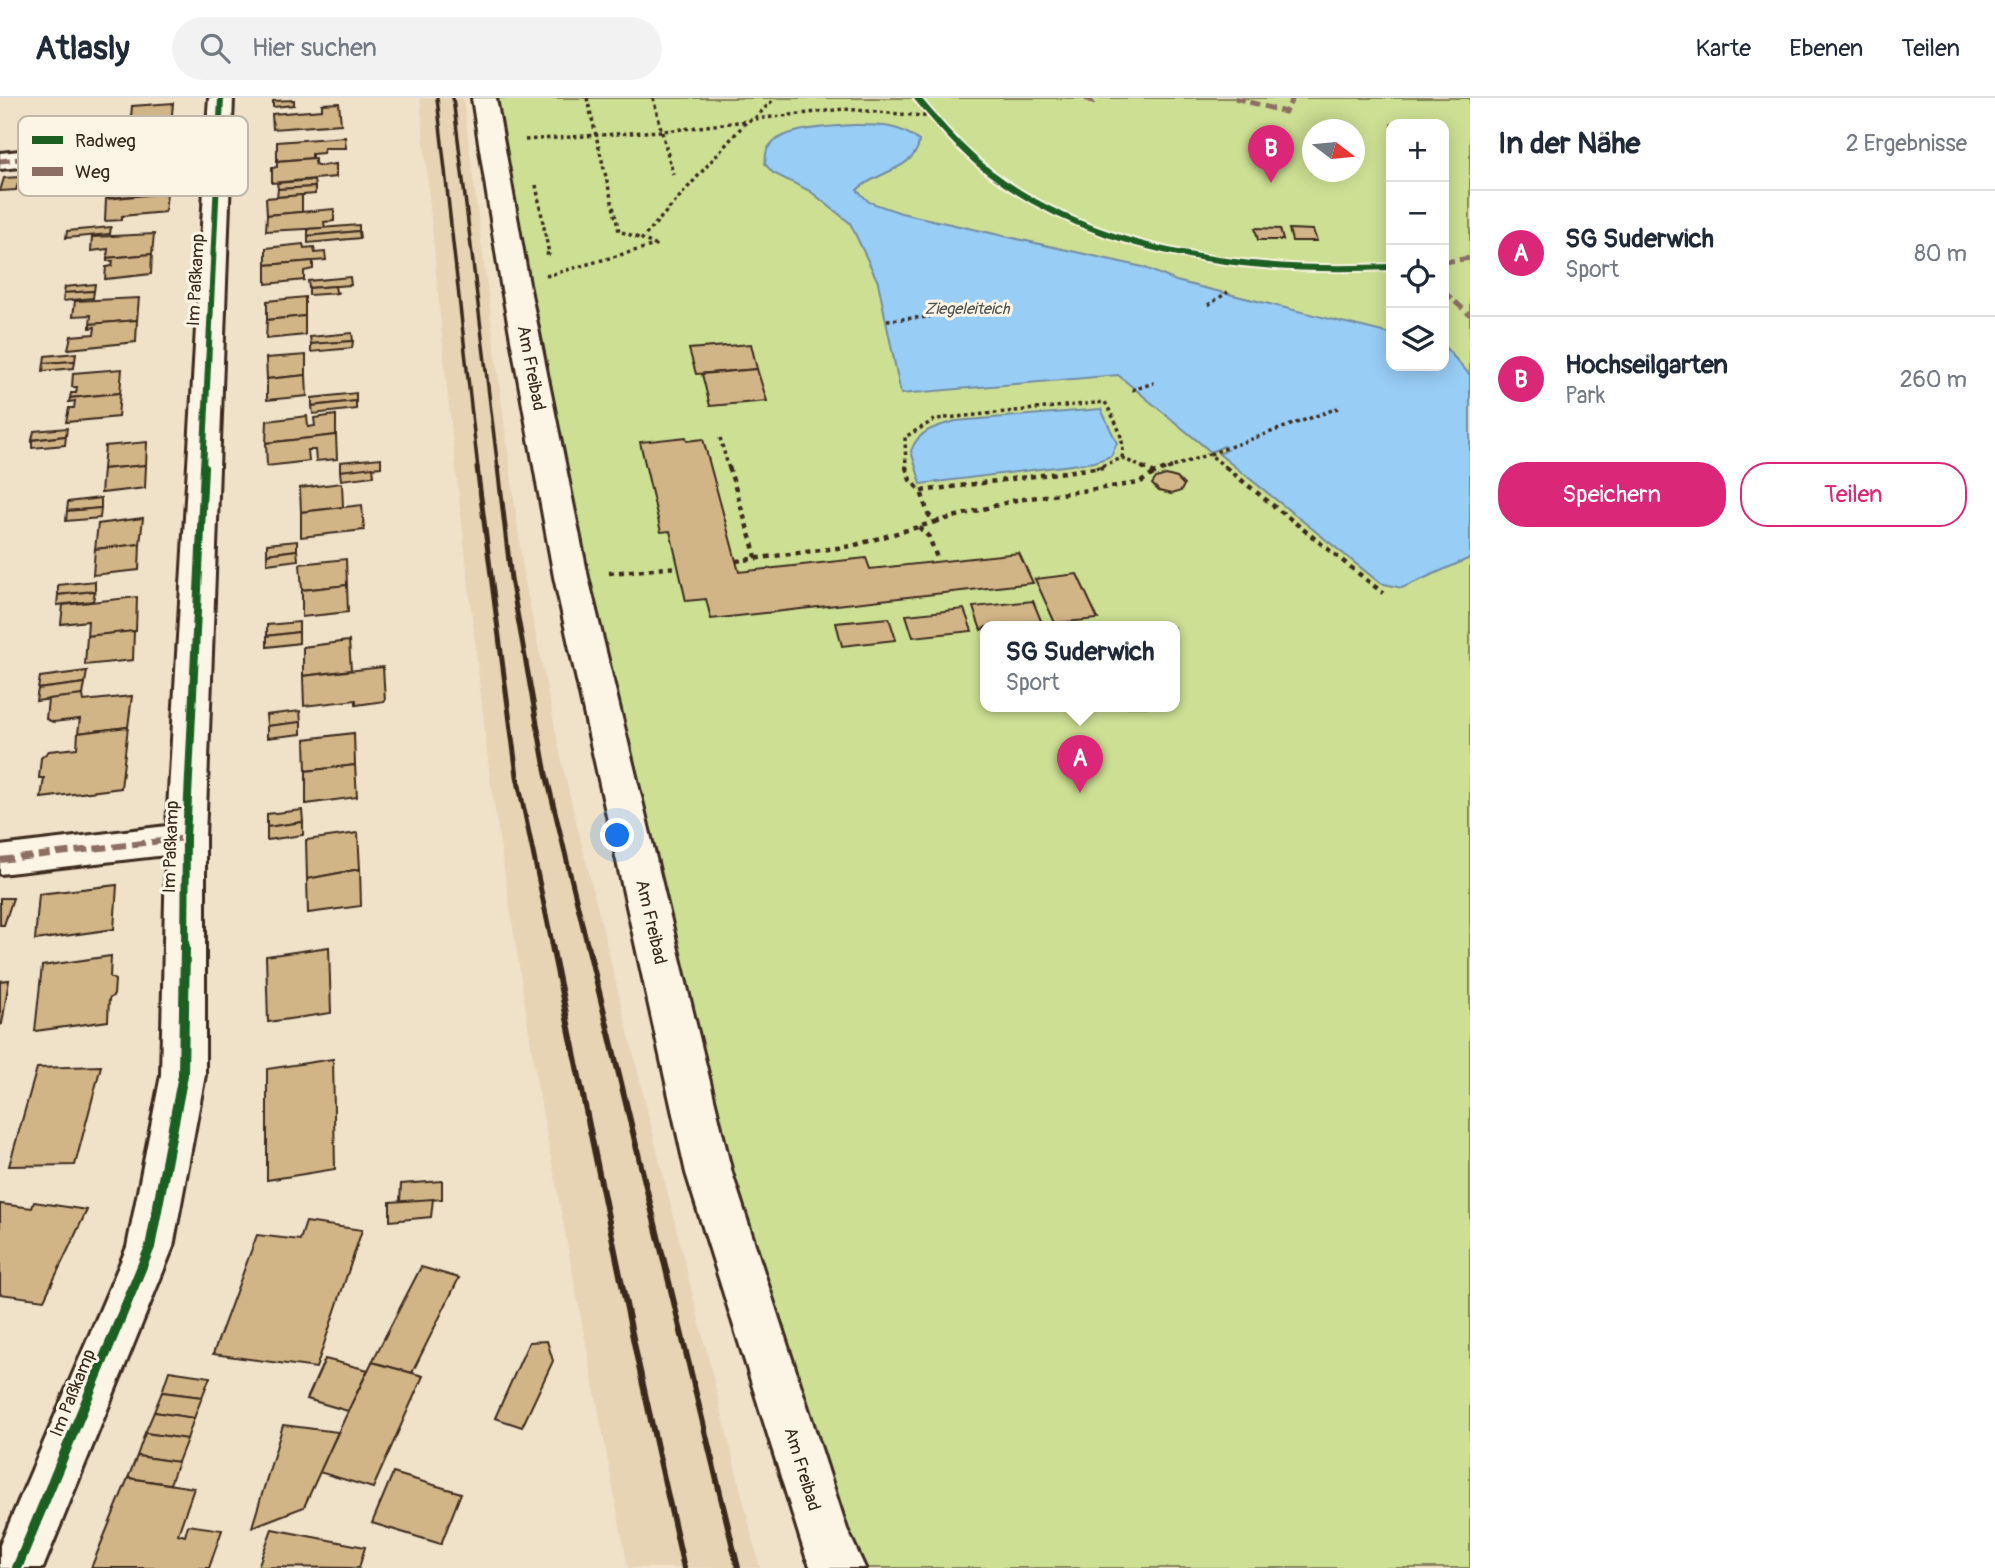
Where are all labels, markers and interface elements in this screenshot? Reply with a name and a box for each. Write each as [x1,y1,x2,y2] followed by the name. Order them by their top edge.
[172,17,662,80] search box
[35,28,130,69] text: Atlasly
[196,29,234,67] icon: search
[252,32,377,64] text: Hier suchen
[1696,34,1751,63] text: Karte
[1789,34,1863,63] text: Ebenen
[1901,34,1960,63] text: Teilen
[18,116,248,196] legend
[1302,119,1365,182] north arrow
[1386,119,1449,371] map controls
[1386,119,1449,182] button: +
[1248,125,1294,183] pin: B
[1498,125,1640,162] text: In der Nähe
[75,129,136,153] text: Radweg
[1846,129,1967,158] text: 2 Ergebnisse
[75,160,110,184] text: Weg
[1386,182,1449,245] button: −
[1565,223,1714,255] text: SG Suderwich
[182,233,210,327] street label: Im Paßkamp
[1514,239,1528,268] text: A
[1914,239,1967,268] text: 80 m
[1386,245,1449,308] button: locate
[1565,255,1619,284] text: Sport
[925,299,1011,319] water label: Ziegeleiteich
[1386,308,1449,371] button: layers
[511,323,551,413] street label: Am Freibad
[1565,349,1728,381] text: Hochseilgarten
[1514,365,1528,394] text: B
[1900,365,1967,394] text: 260 m
[1565,381,1605,410] text: Park
[1498,462,1726,527] button: Speichern
[1740,462,1967,527] button: Teilen
[980,621,1180,712] popup
[1006,636,1154,668] text: SG Suderwich
[1006,668,1060,697] text: Sport
[1057,735,1103,793] pin: A
[158,800,184,894] street label: Im Paßkamp
[600,818,634,852] your location
[630,877,672,967] street label: Am Freibad
[45,1346,101,1440] street label: Im Paßkamp
[778,1424,826,1514] street label: Am Freibad

